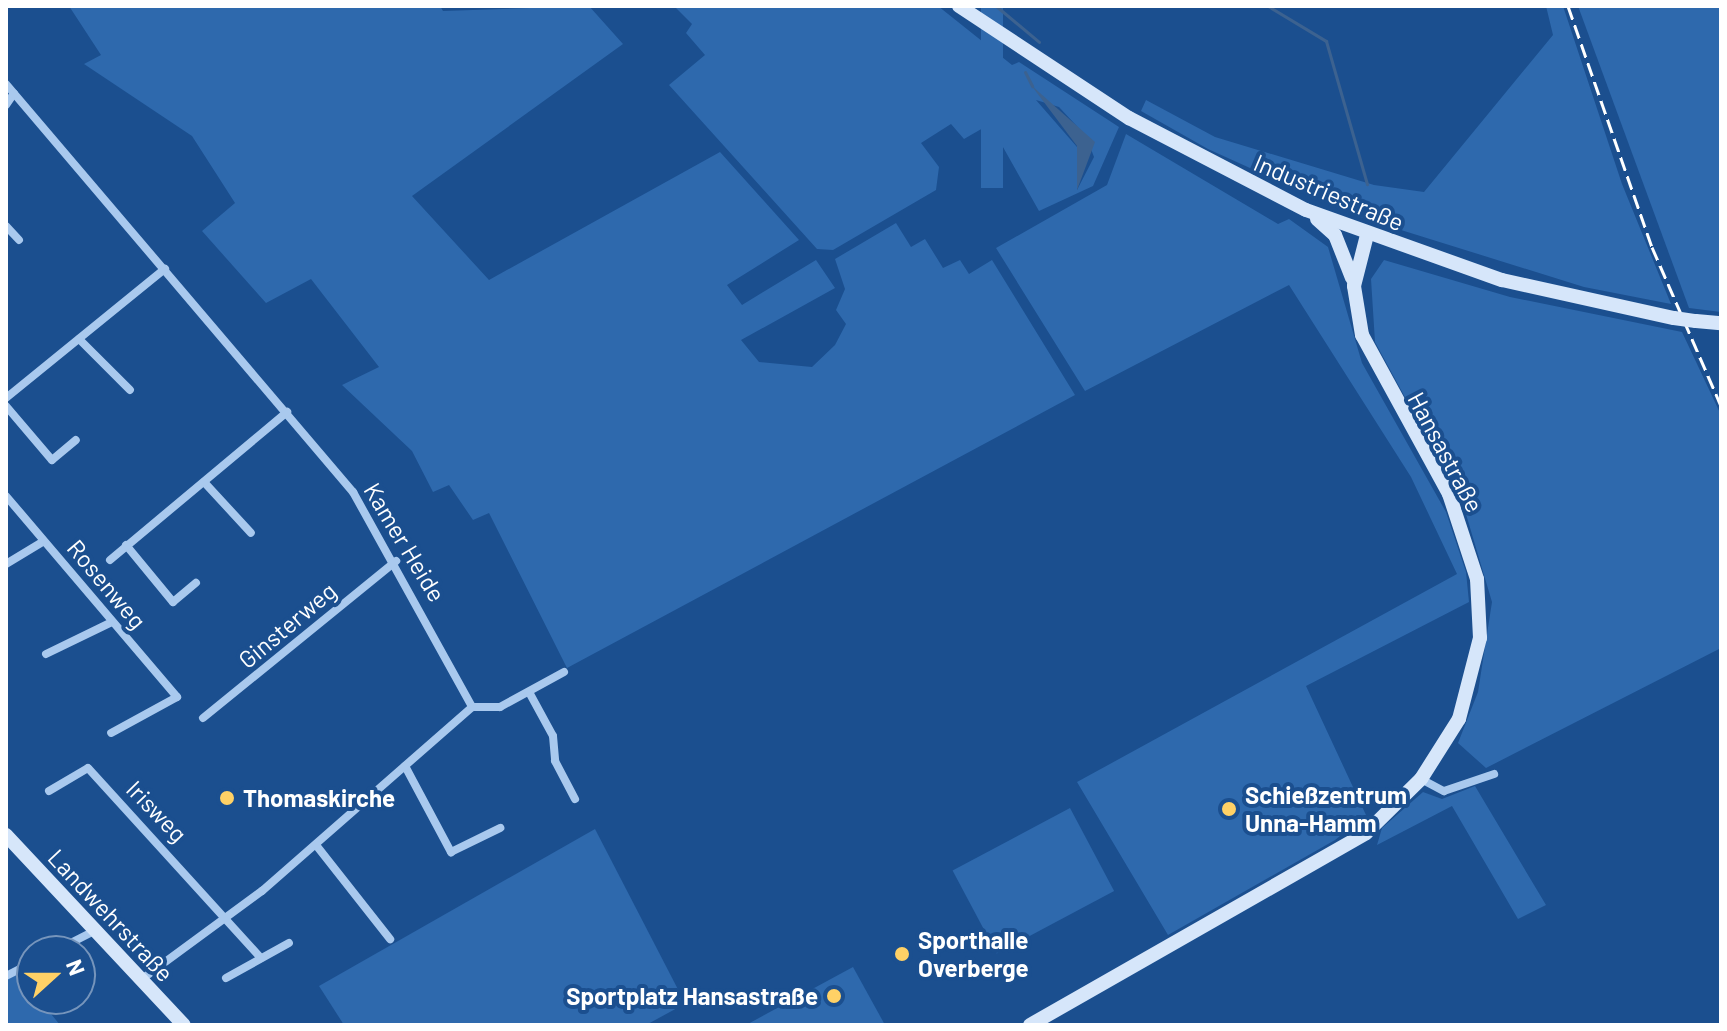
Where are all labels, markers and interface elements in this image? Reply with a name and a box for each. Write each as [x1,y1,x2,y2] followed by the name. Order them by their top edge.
[1250,147,1408,237] street label: Industriestraße
[1402,387,1490,517] street label: Hansastraße
[358,477,452,607] street label: Kamer Heide
[61,534,153,634] street label: Rosenweg
[232,576,342,674] street label: Ginsterweg
[121,774,193,848] street label: Irisweg
[1245,781,1407,837] place label: Schießzentrum Unna-Hamm
[243,784,395,812] place label: Thomaskirche
[218,789,236,807] marker: Thomaskirche
[1220,800,1238,818] marker: Schießzentrum Unna-Hamm
[42,843,180,987] street label: Landwehrstraße
[918,926,1029,982] place label: Sporthalle Overberge
[16,935,96,1015] north arrow
[893,945,911,963] marker: Sporthalle Overberge
[62,956,91,979] text: N
[566,982,818,1010] place label: Sportplatz Hansastraße
[825,987,843,1005] marker: Sportplatz Hansastraße

